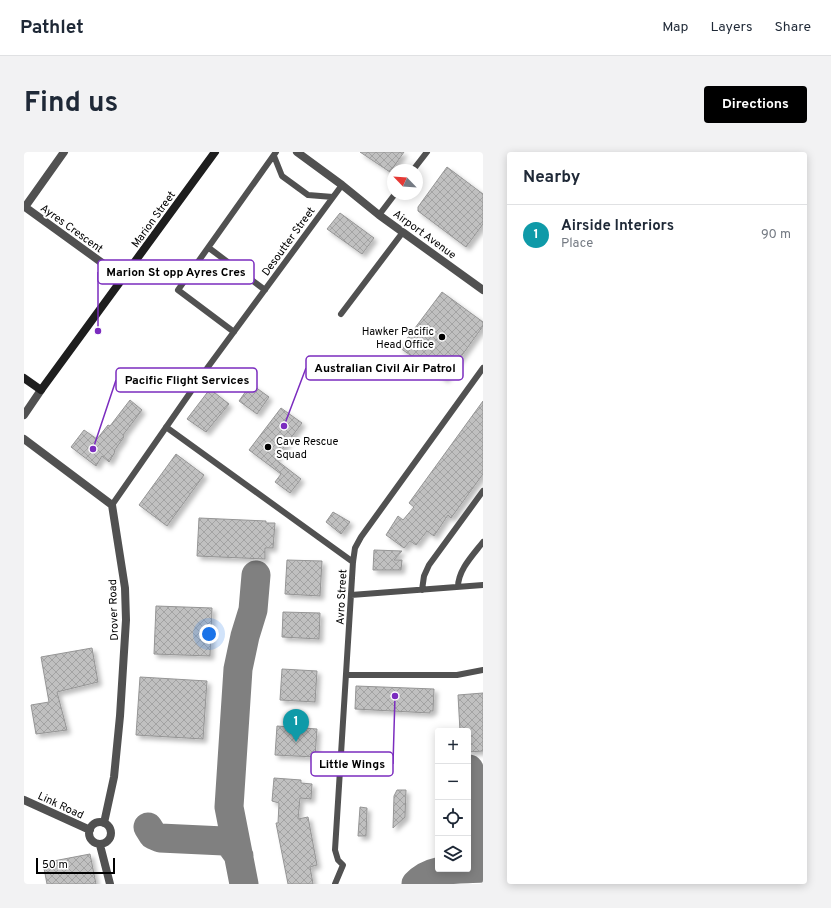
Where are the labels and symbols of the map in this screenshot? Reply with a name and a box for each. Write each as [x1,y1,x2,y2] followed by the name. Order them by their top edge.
[387,164,423,200] north arrow
[129,189,179,251] street label: Marion Street
[37,201,106,256] street label: Ayres Crescent
[259,204,319,279] street label: Desoutter Street
[390,207,459,262] street label: Airport Avenue
[98,260,254,284] callout: Marion St opp Ayres Cres
[106,265,246,281] text: Marion St opp Ayres Cres
[362,325,434,352] place label: Hawker Pacific Head Office
[437,332,447,342] marker: Hawker Pacific Head Office
[306,356,463,380] callout: Australian Civil Air Patrol
[314,361,456,377] text: Australian Civil Air Patrol
[116,368,257,392] callout: Pacific Flight Services
[125,373,249,389] text: Pacific Flight Services
[276,435,338,462] place label: Cave Rescue Squad
[263,442,273,452] marker: Cave Rescue Squad
[334,569,350,625] street label: Avro Street
[106,579,122,641] street label: Drover Road
[199,624,219,644] your location
[283,709,309,742] pin: 1
[311,752,393,776] callout: Little Wings
[319,757,385,773] text: Little Wings
[35,789,86,823] street label: Link Road
[36,856,115,875] scale bar

